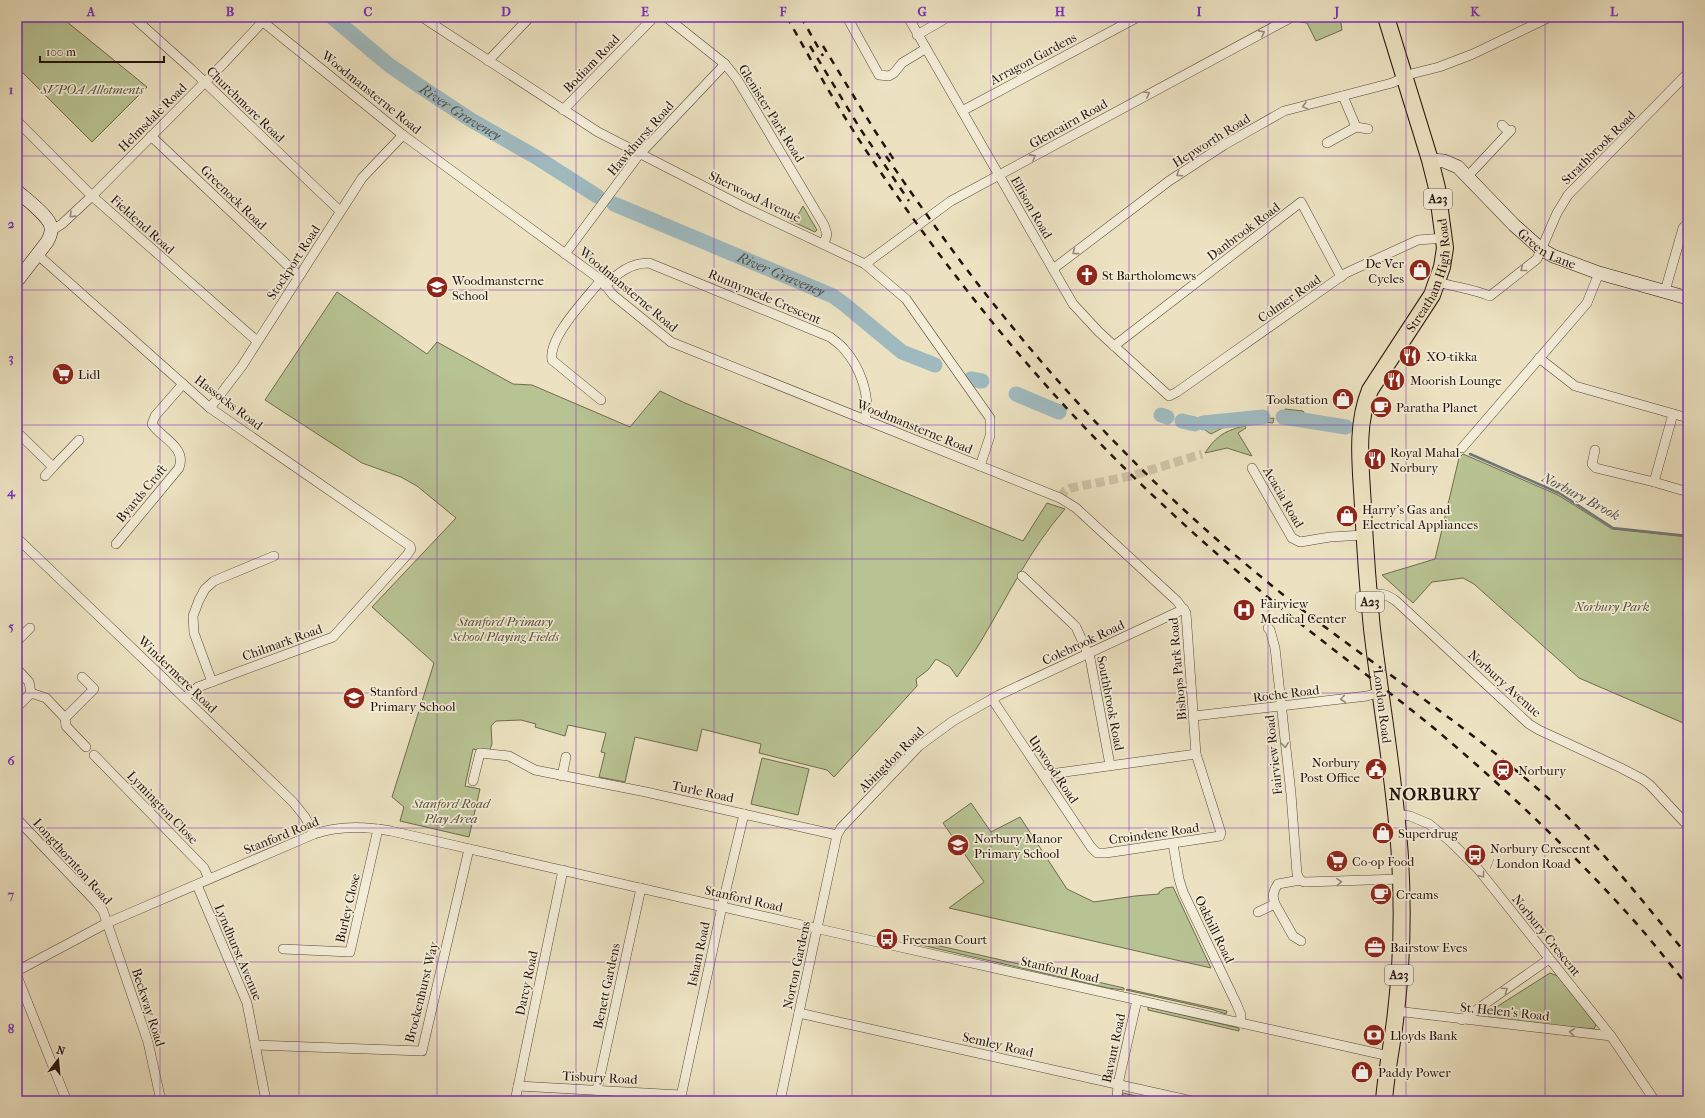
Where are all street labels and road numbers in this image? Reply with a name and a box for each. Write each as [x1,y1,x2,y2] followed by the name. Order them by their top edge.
[987,29,1079,88] street label: Arragon Gardens
[560,31,623,95] street label: Bodiam Road
[318,47,425,138] street label: Woodmansterne Road
[735,62,808,166] street label: Glenister Park Road
[204,63,288,146] street label: Churchmore Road
[115,79,190,155] street label: Helmsdale Road
[1027,95,1111,151] street label: Glencairn Road
[604,97,677,179] street label: Hawkhurst Road
[1558,107,1639,187] street label: Strathbrook Road
[1170,110,1254,170] street label: Hepworth Road
[198,162,270,233] street label: Greenock Road
[706,168,804,225] street label: Sherwood Avenue
[1008,173,1056,242] street label: Ellison Road
[1424,189,1452,209] road number: A23
[108,192,178,257] street label: Fieldend Road
[1204,199,1283,264] street label: Danbrook Road
[1403,217,1453,335] street label: Streatham High Road
[264,221,324,302] street label: Stockport Road
[1515,225,1578,272] street label: Green Lane
[576,243,682,335] street label: Woodmansterne Road
[706,266,824,327] street label: Runnymede Crescent
[1255,271,1324,326] street label: Colmer Road
[192,372,266,433] street label: Hassocks Road
[854,396,976,457] street label: Woodmansterne Road
[113,461,170,525] street label: Byards Croft
[1260,463,1307,531] street label: Acacia Road
[1356,592,1384,612] road number: A23
[1040,616,1127,668] street label: Colebrook Road
[1165,616,1189,721] street label: Bishops Park Road
[240,621,325,664] street label: Chilmark Road
[134,632,221,716] street label: Windermere Road
[1465,647,1545,720] street label: Norbury Avenue
[1094,655,1127,753] street label: Southbrook Road
[1371,668,1395,745] street label: London Road
[1252,682,1321,705] street label: Roche Road
[1262,713,1285,796] street label: Fairview Road
[855,723,928,796] street label: Abingdon Road
[1025,733,1082,807] street label: Upwood Road
[124,768,202,847] street label: Lymington Close
[671,778,736,806] street label: Turle Road
[241,813,322,857] street label: Stanford Road
[30,815,116,908] street label: Longthornton Road
[1108,820,1201,847] street label: Croindene Road
[332,871,363,944] street label: Burley Close
[703,882,785,915] street label: Stanford Road
[1509,892,1584,979] street label: Norbury Crescent
[1192,893,1238,966] street label: Oakhill Road
[211,902,266,1003] street label: Lyndhurst Avenue
[684,920,713,988] street label: Isham Road
[780,920,813,1011] street label: Norton Gardens
[402,939,442,1044] street label: Brockenhurst Way
[590,942,623,1030] street label: Benett Gardens
[512,948,541,1017] street label: Darcy Road
[1019,953,1101,986] street label: Stanford Road
[1385,965,1413,985] road number: A23
[129,966,168,1049] street label: Beckway Road
[1460,999,1551,1024] street label: St. Helen's Road
[1099,1011,1128,1084] street label: Bavant Road
[961,1029,1036,1060] street label: Semley Road
[562,1068,639,1087] street label: Tisbury Road

